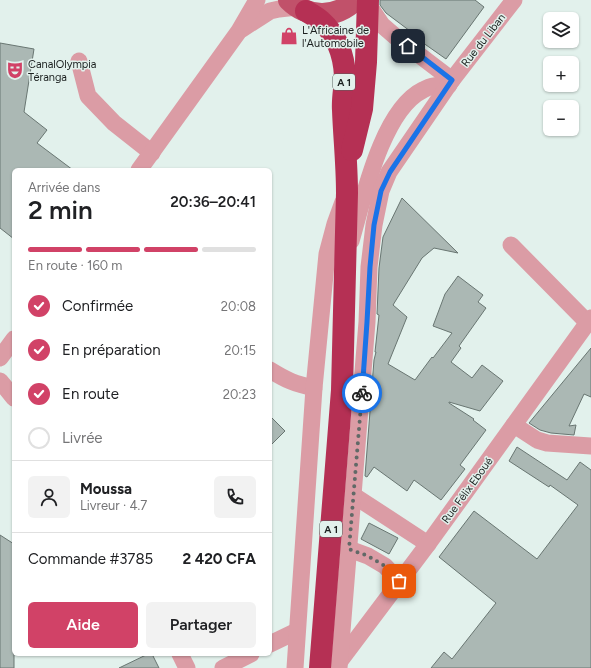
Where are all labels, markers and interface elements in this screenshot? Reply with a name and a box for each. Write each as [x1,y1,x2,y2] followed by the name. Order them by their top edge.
[459,11,508,69] street label: Rue du Liban
[543,12,579,136] map controls
[543,12,579,48] button: layers
[302,24,369,50] place label: L'Africaine de l'Automobile
[279,26,299,46] shop icon: L'Africaine de l'Automobile
[391,29,425,63] pin
[397,35,419,57] icon: home
[543,56,579,92] button: +
[28,58,96,84] place label: CanalOlympia Téranga
[5,60,25,80] theatre icon: CanalOlympia Téranga
[333,74,355,90] road number: A 1
[543,100,579,136] button: −
[28,180,100,195] text: Arrivée dans
[170,193,256,211] text: 20:36–20:41
[28,194,93,226] text: 2 min
[28,258,122,273] text: En route · 160 m
[28,295,50,317] icon: check
[62,297,133,315] text: Confirmée
[221,299,256,314] text: 20:08
[28,339,50,361] icon: check
[62,341,161,359] text: En préparation
[224,343,256,358] text: 20:15
[342,373,382,413] courier
[351,382,373,404] icon: bike
[28,383,50,405] icon: check
[62,385,119,403] text: En route
[223,387,256,402] text: 20:23
[62,429,103,447] text: Livrée
[439,455,496,526] street label: Rue Félix Eboué
[28,476,70,518] button: person
[214,476,256,518] button: phone
[80,480,132,498] text: Moussa
[80,498,147,513] text: Livreur · 4.7
[320,521,342,537] road number: A 1
[28,550,153,568] text: Commande #3785
[182,550,256,568] text: 2 420 CFA
[382,564,416,598] pin
[388,570,410,592] icon: bag
[28,602,138,648] button: Aide
[146,602,256,648] button: Partager

